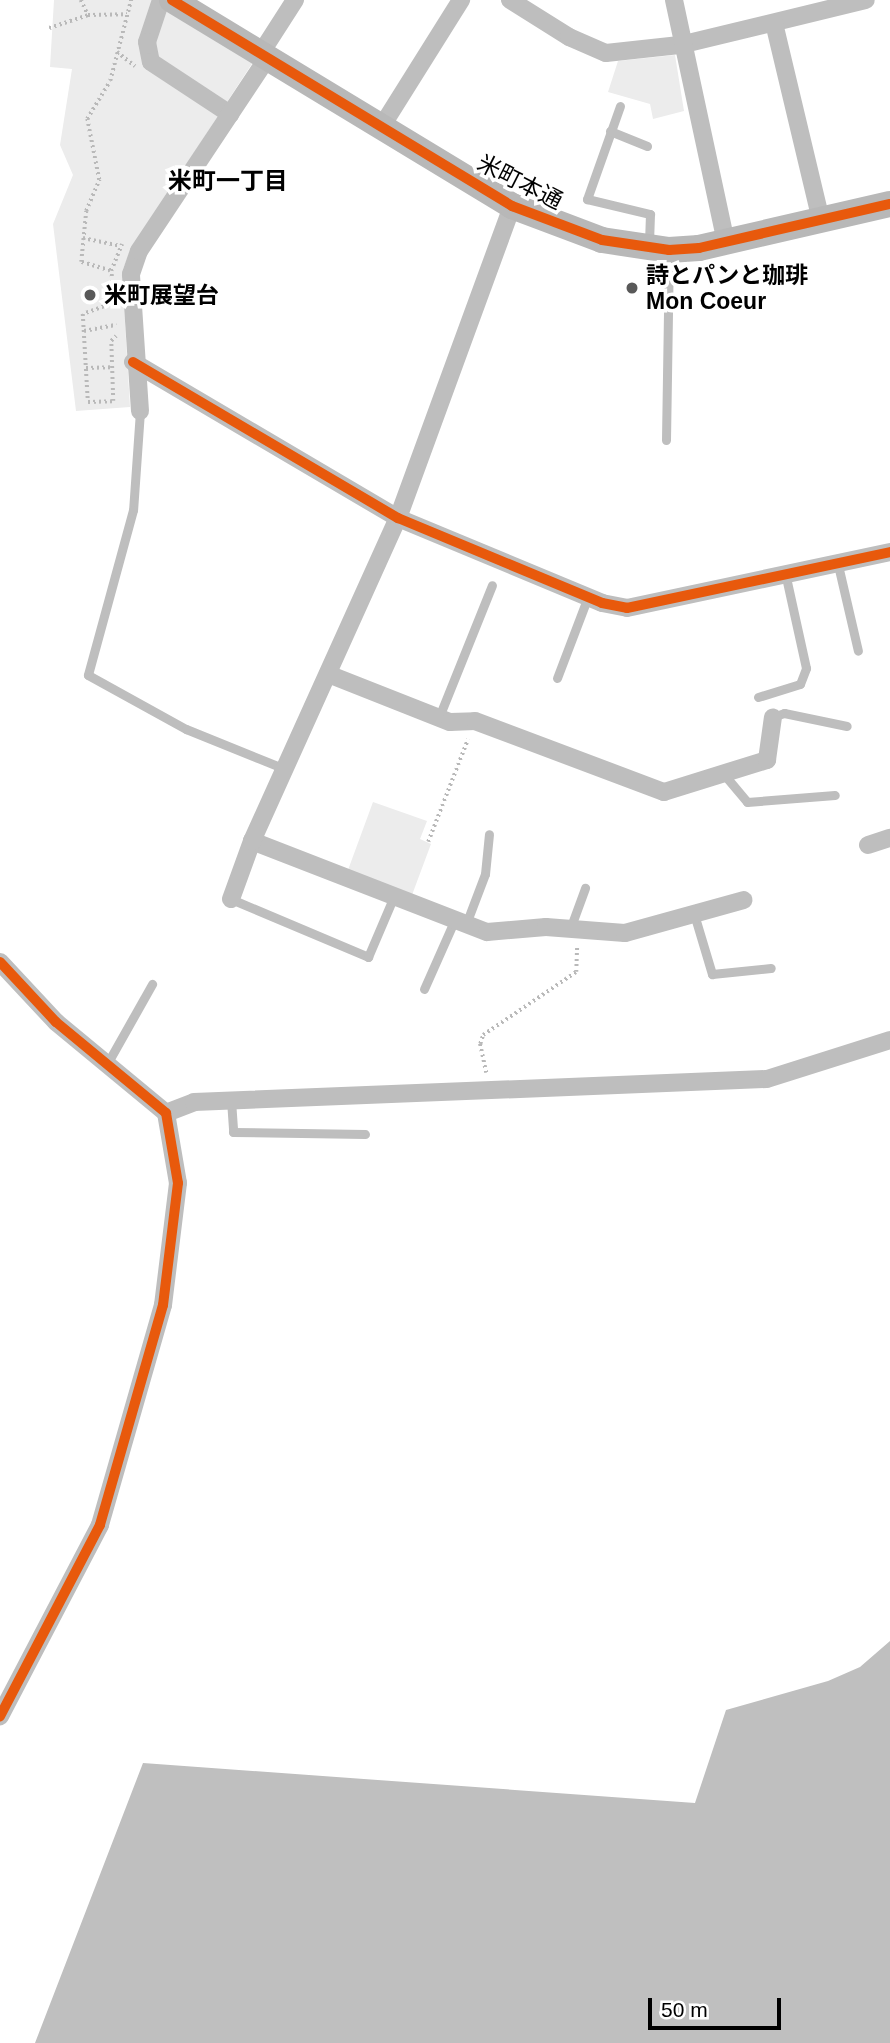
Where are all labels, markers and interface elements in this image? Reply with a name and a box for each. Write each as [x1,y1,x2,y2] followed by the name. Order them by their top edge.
[473,149,567,215] street label: 米町本通
[168,167,288,195] district label: 米町一丁目
[646,261,807,315] place label: 詩とパンと珈琲 Mon Coeur
[624,280,640,296] marker: 詩とパンと珈琲 Mon Coeur
[104,281,219,309] place label: 米町展望台
[82,287,98,303] marker: 米町展望台
[652,1983,785,2027] scale bar
[661,1998,708,2021] text: 50 m

